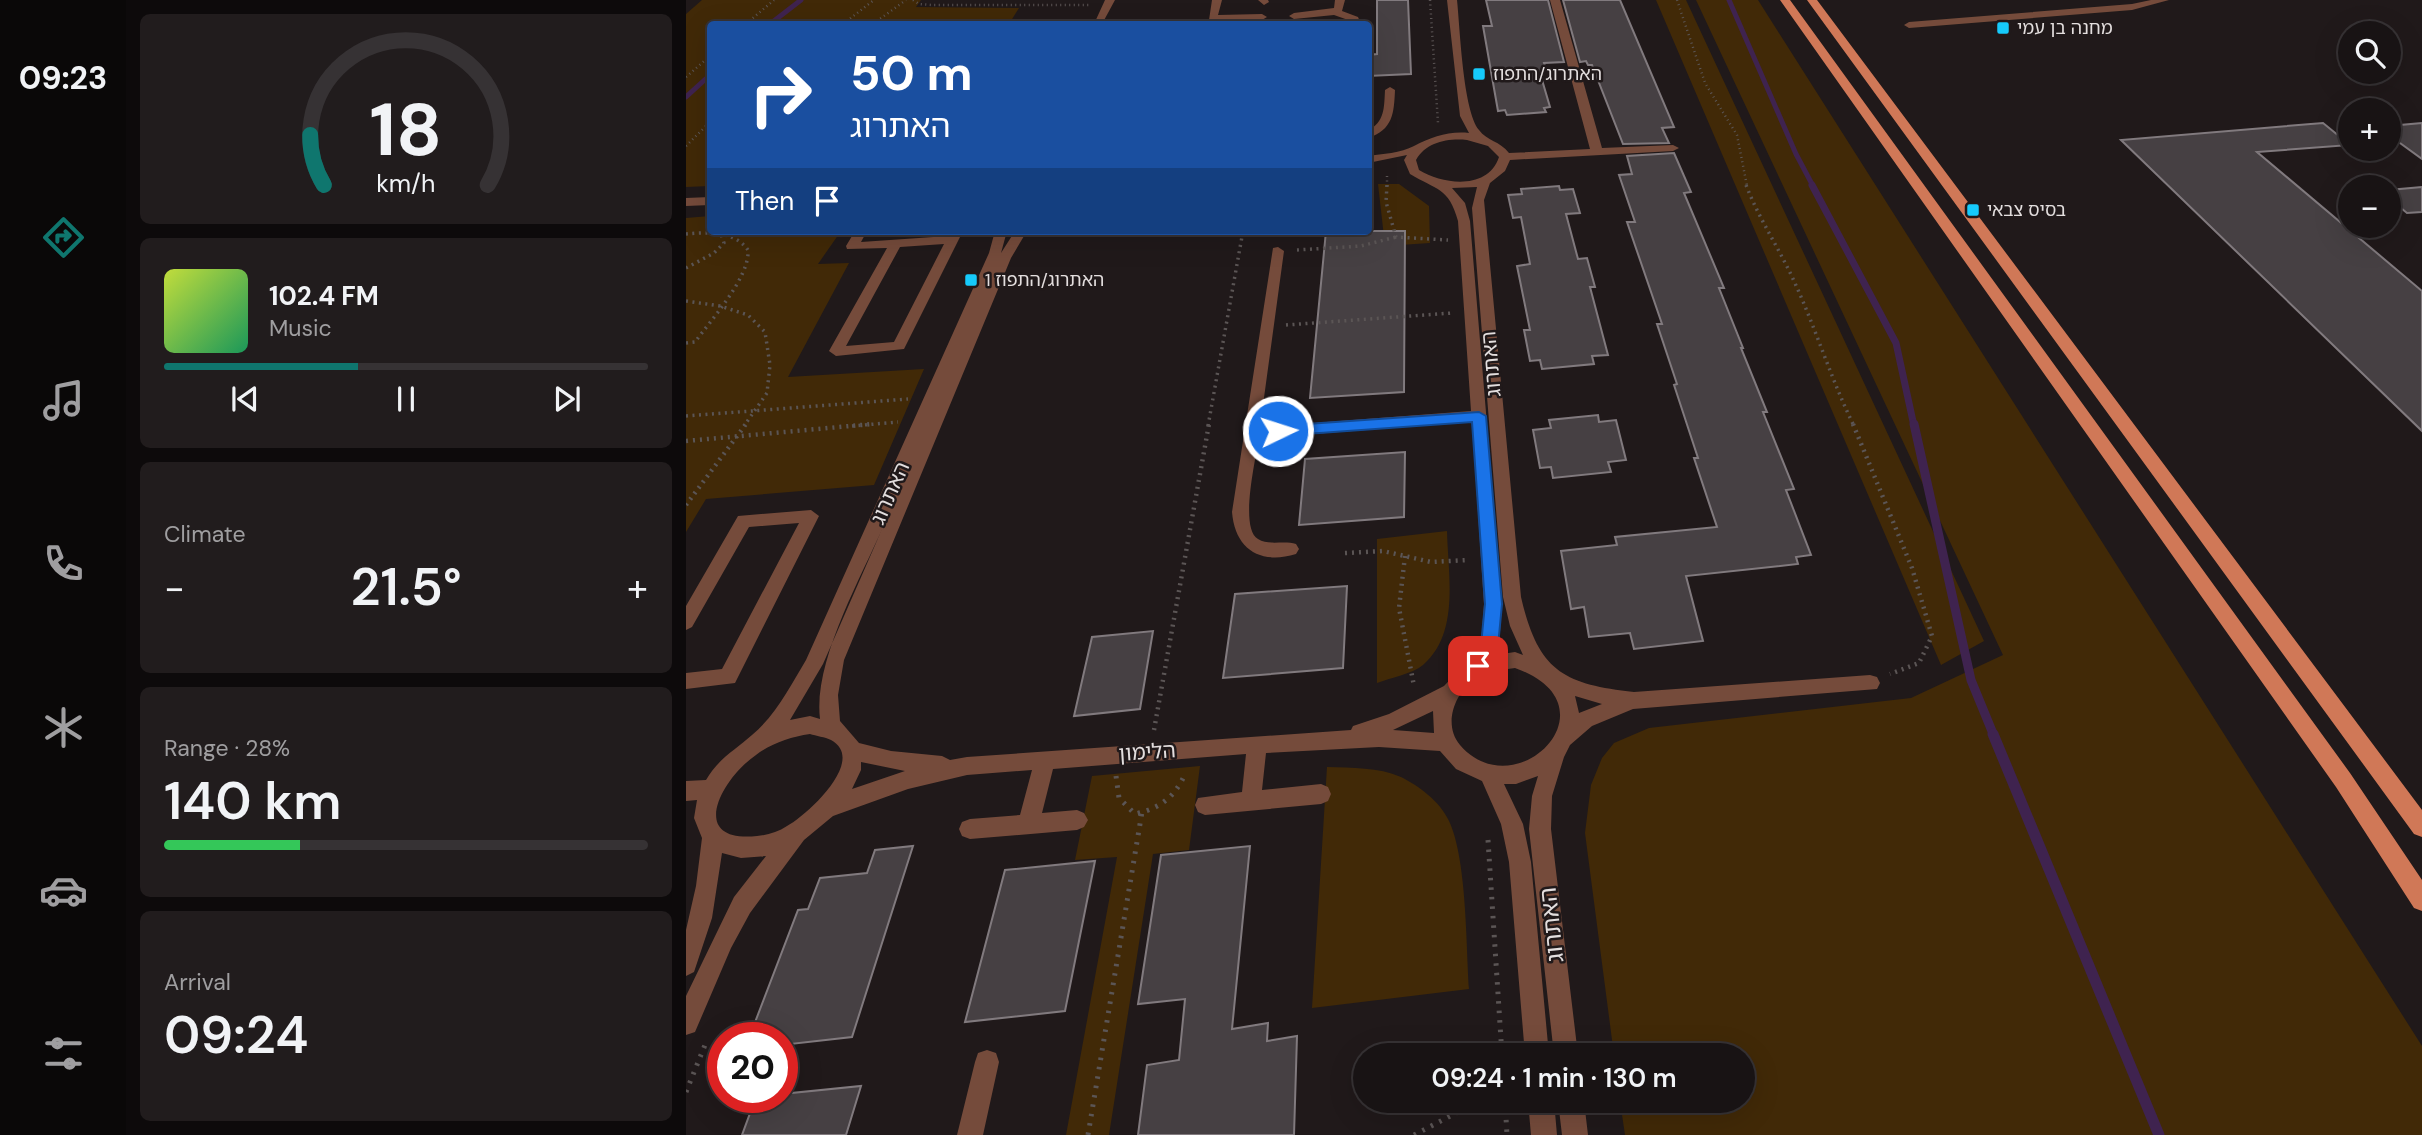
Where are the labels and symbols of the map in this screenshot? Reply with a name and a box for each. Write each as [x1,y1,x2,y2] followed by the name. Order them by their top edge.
[2017,16,2113,40] place label: מחנה בן עמי
[1995,20,2011,36] marker: מחנה בן עמי
[1493,62,1602,86] place label: האתרוג/התפוז
[1471,66,1487,82] marker: האתרוג/התפוז
[1987,198,2066,222] place label: בסיס צבאי
[1965,202,1981,218] marker: בסיס צבאי
[985,268,1104,292] place label: האתרוג/התפוז 1
[963,272,979,288] marker: האתרוג/התפוז 1
[1474,330,1508,398] street label: האתרוג
[1241,394,1315,468] position arrow
[864,457,916,529] street label: האתרוג
[1448,636,1508,696] pin
[1117,736,1177,768] street label: הלימון
[1532,886,1570,964] street label: האתרוג
[707,1022,798,1113] speed limit sign: 20

